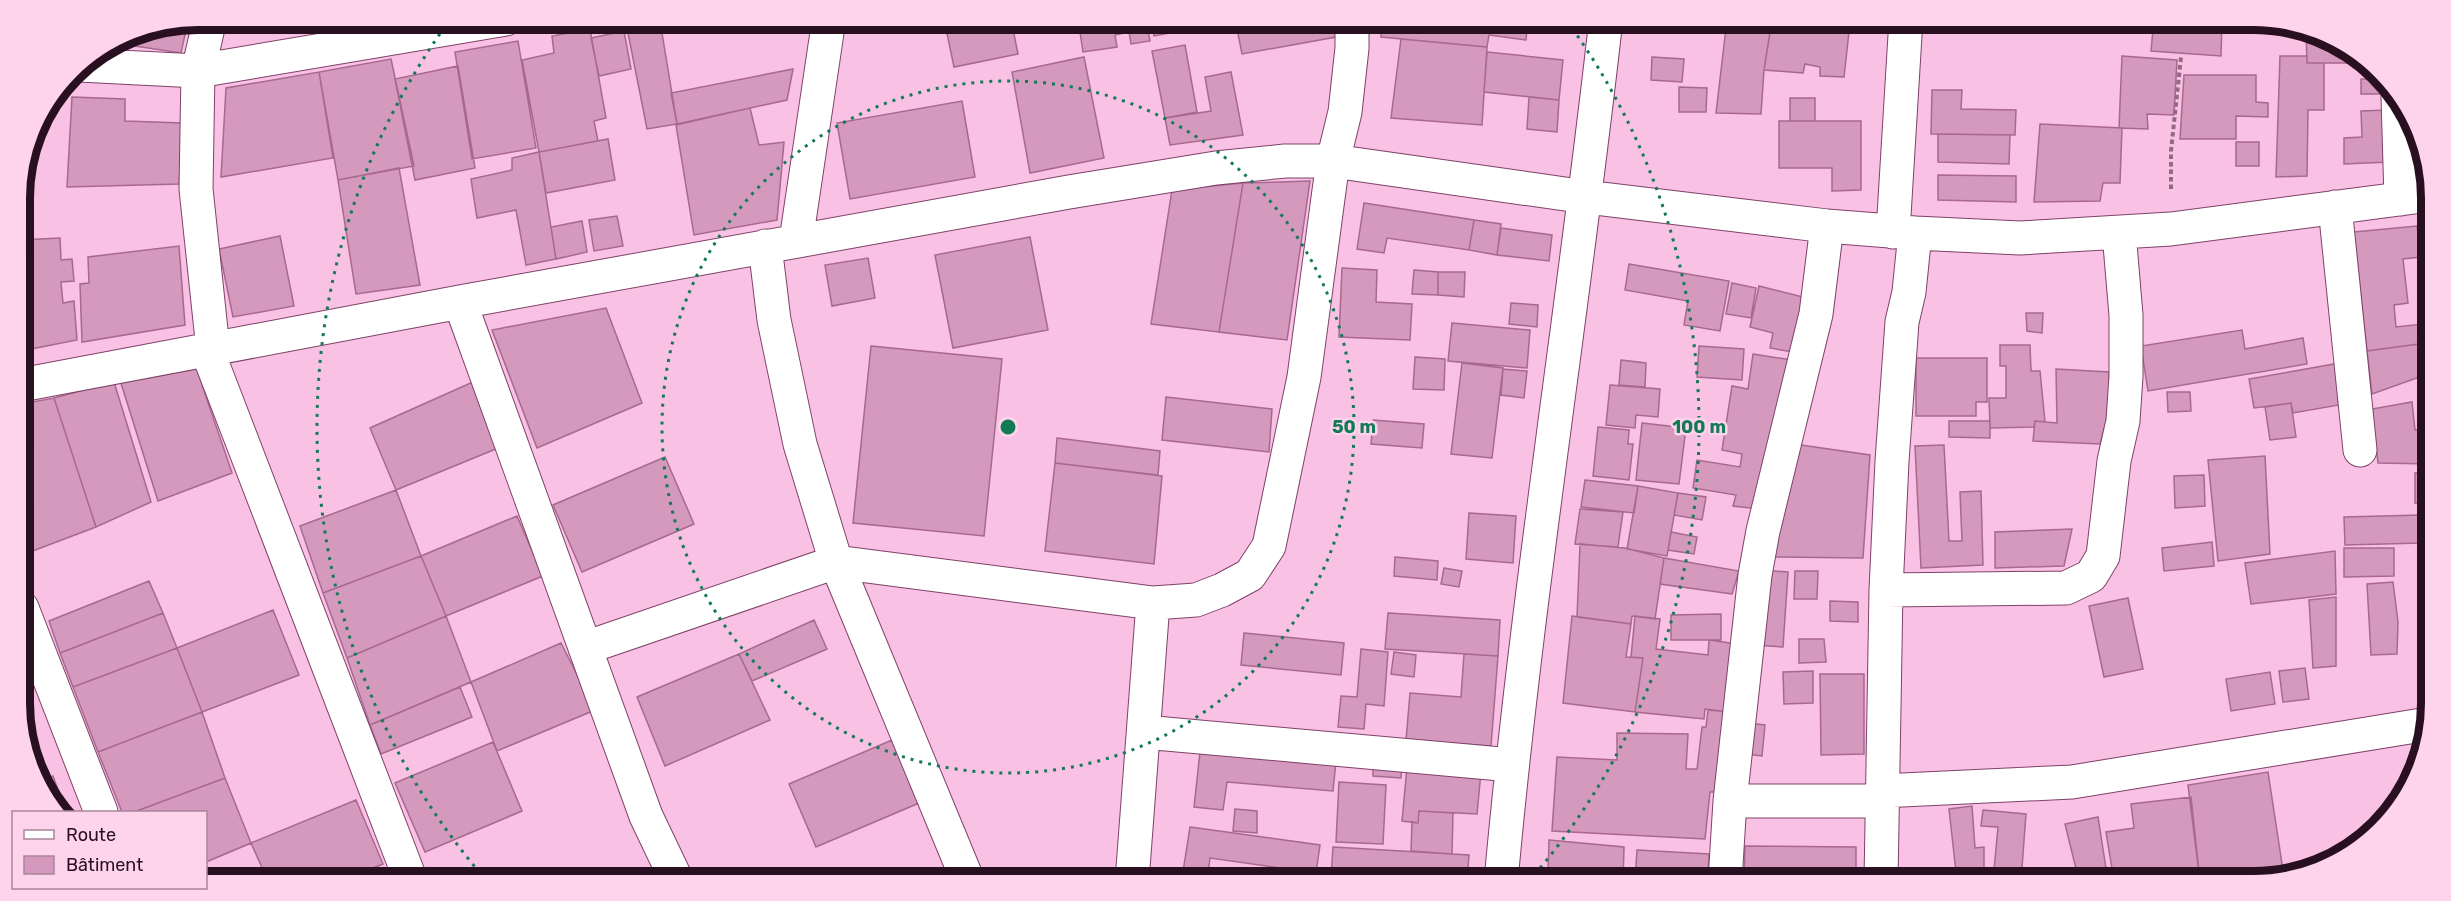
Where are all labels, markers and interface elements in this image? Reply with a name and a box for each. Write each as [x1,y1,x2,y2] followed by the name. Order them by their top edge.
[1332,416,1376,438] text: 50 m
[1672,416,1726,438] text: 100 m
[998,417,1018,437] centre of rings
[12,811,207,889] legend
[66,824,116,846] text: Route
[66,854,143,876] text: Bâtiment

